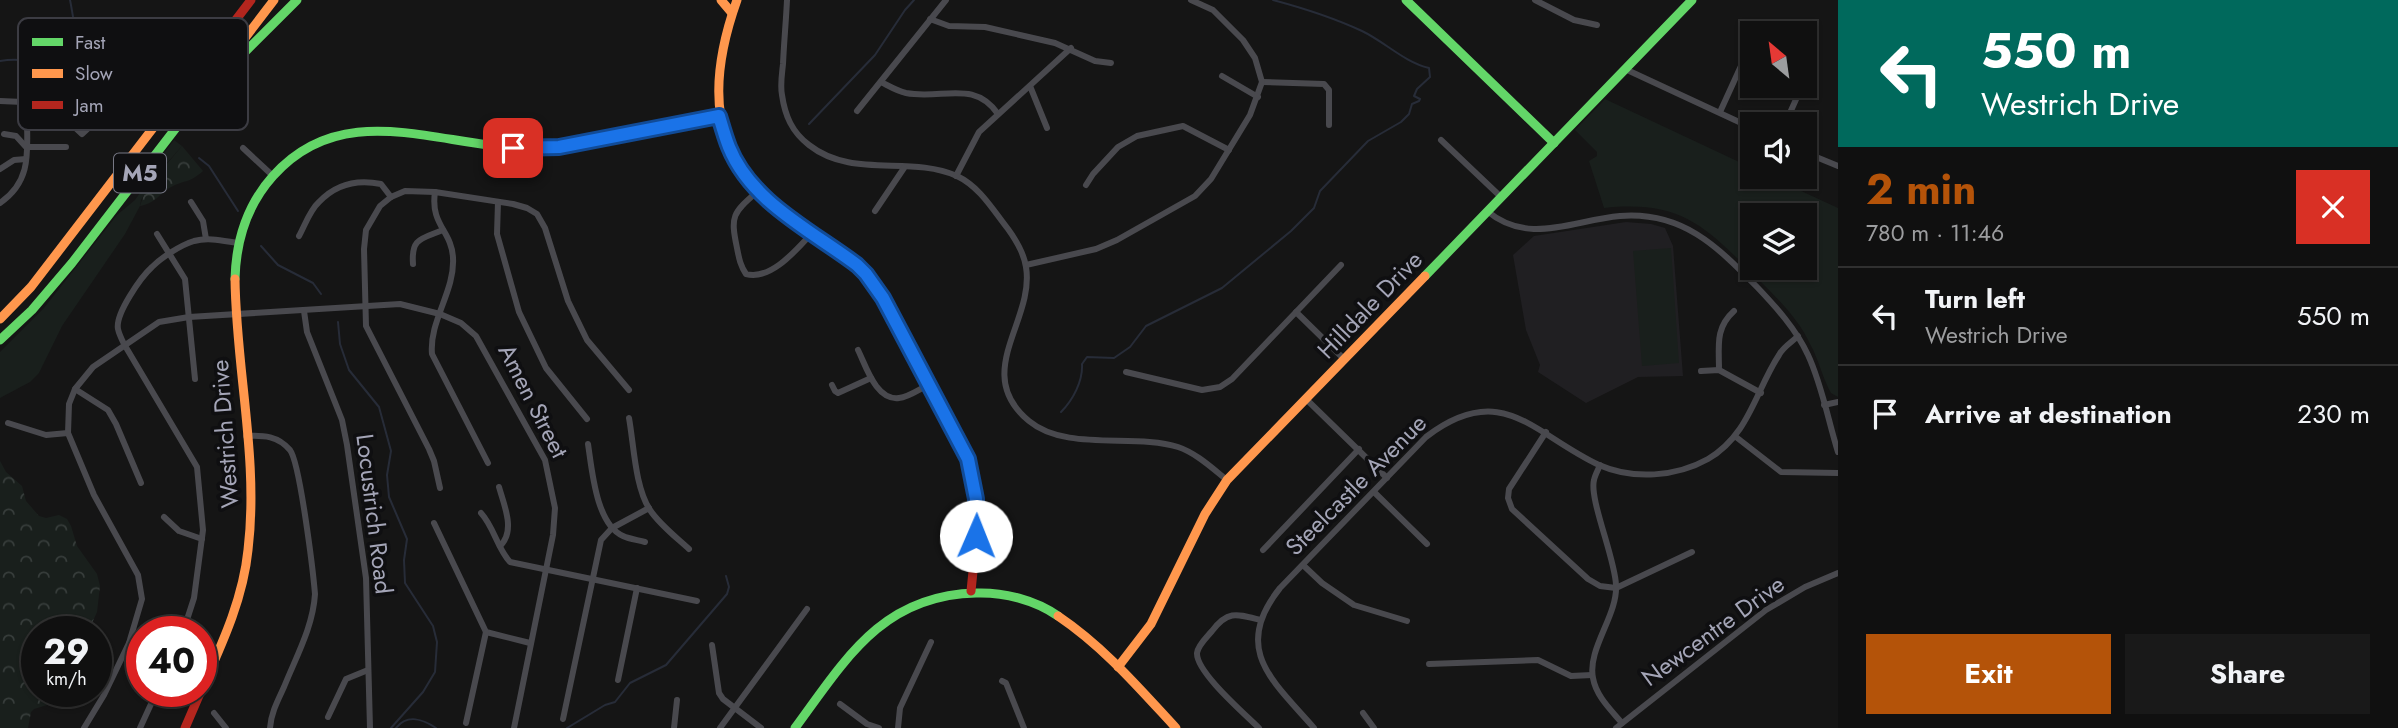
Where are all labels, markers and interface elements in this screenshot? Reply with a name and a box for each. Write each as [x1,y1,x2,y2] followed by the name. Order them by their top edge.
[1981,16,2132,86] text: 550 m
[18,18,248,130] legend
[1740,21,1816,98] north arrow
[1740,21,1817,280] map controls
[1866,28,1957,119] icon: left
[75,29,106,56] text: Fast
[75,60,113,87] text: Slow
[1981,81,2179,127] text: Westrich Drive
[72,92,104,119] text: Jam
[1740,112,1817,189] button: sound
[483,118,543,178] pin
[494,129,532,167] icon: arrive
[114,154,166,192] road number: M5
[1866,159,1976,220] text: 2 min
[2296,170,2370,244] button: close
[1740,203,1817,280] button: layers
[1866,216,2004,250] text: 780 m · 11:46
[1309,243,1430,366] street label: Hilldale Drive
[1925,280,2025,318] text: Turn left
[1866,297,1904,335] icon: left
[2297,297,2370,335] text: 550 m
[1925,318,2068,352] text: Westrich Drive
[490,338,577,464] street label: Amen Street
[202,359,247,509] street label: Westrich Drive
[1866,395,1904,433] icon: arrive
[1925,395,2172,433] text: Arrive at destination
[2297,395,2370,433] text: 230 m
[1277,406,1434,563] street label: Steelcastle Avenue
[347,432,402,596] street label: Locustrich Road
[939,499,1013,573] position arrow
[1634,567,1792,695] street label: Newcentre Drive
[126,616,217,707] speed limit sign: 40
[43,627,90,677] text: 29
[1866,634,2111,714] button: Exit
[2125,634,2370,714] button: Share
[46,666,87,692] text: km/h

